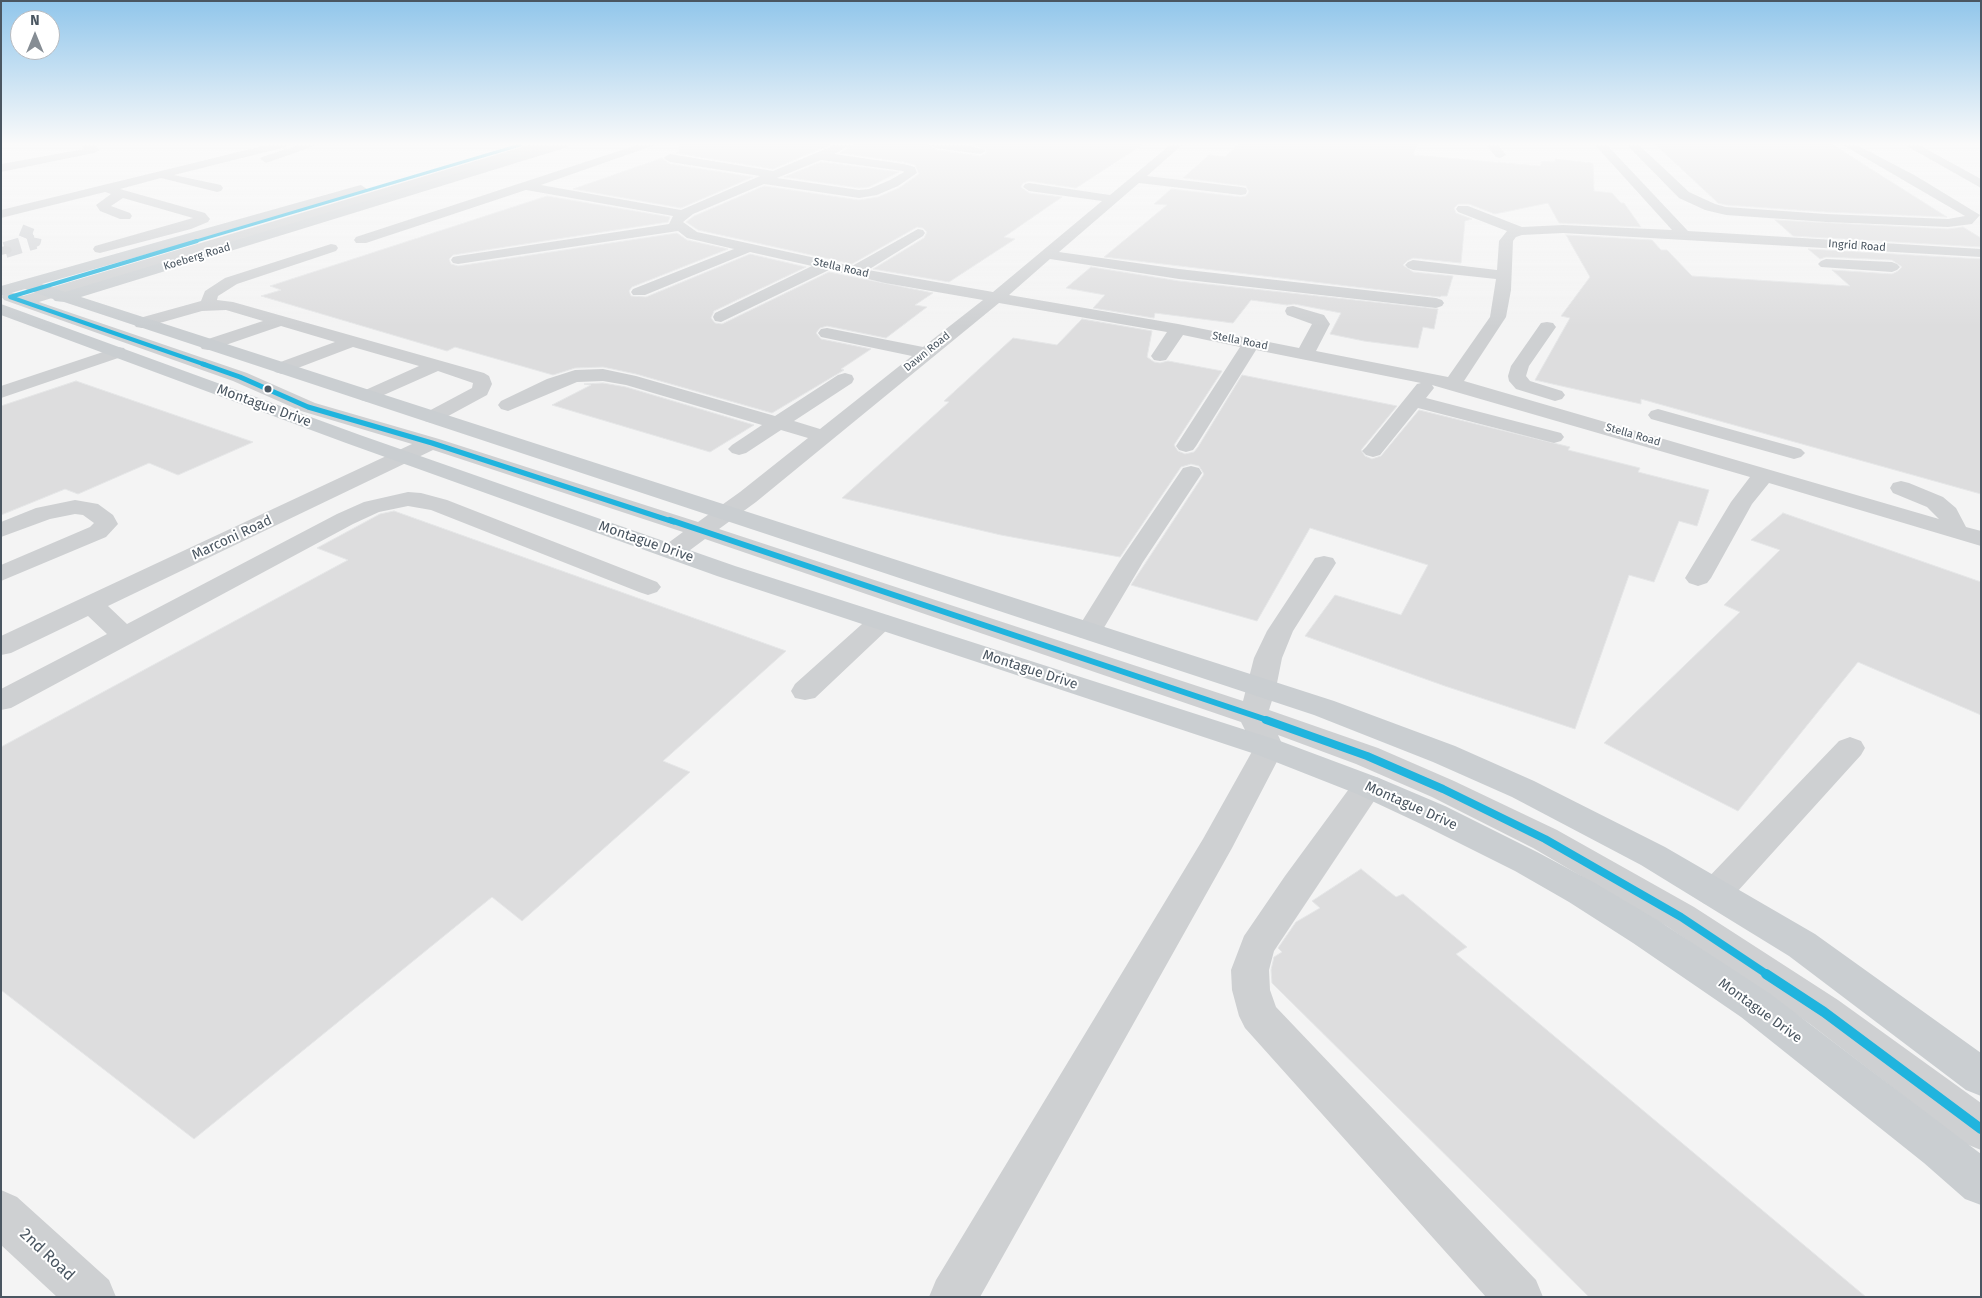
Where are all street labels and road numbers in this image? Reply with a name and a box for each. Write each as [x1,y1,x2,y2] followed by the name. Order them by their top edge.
[1828,237,1886,255] street label: Ingrid Road
[162,241,232,273] street label: Koeberg Road
[812,255,870,281] street label: Stella Road
[901,329,953,375] street label: Dawn Road
[1211,329,1269,353] street label: Stella Road
[215,381,313,431] street label: Montague Drive
[1604,421,1662,449] street label: Stella Road
[189,512,275,564] street label: Marconi Road
[596,518,696,566] street label: Montague Drive
[980,647,1080,693] street label: Montague Drive
[1362,778,1460,834] street label: Montague Drive
[1715,975,1805,1047] street label: Montague Drive
[16,1225,78,1285] street label: 2nd Road

